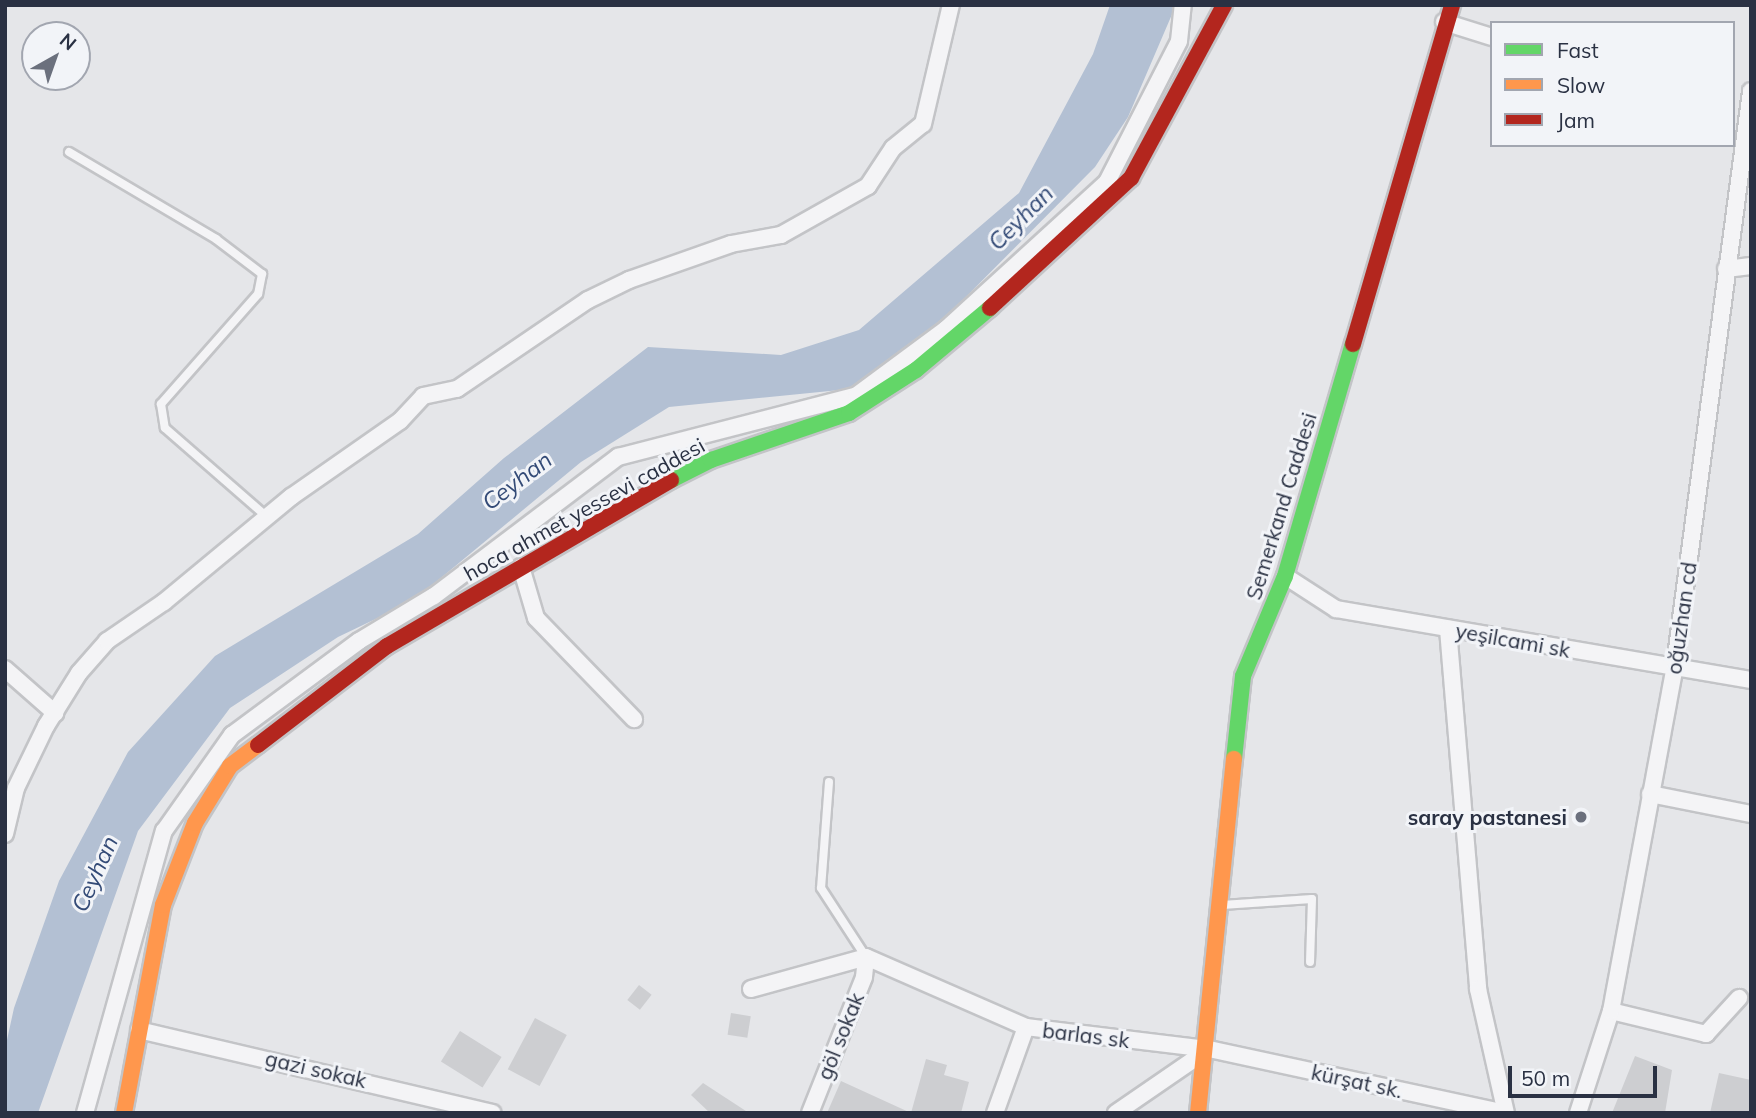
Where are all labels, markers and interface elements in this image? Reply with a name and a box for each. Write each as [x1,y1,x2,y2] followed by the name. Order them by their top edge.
[21,21,91,91] north arrow
[1490,21,1735,147] legend
[55,28,81,55] text: N
[1557,37,1599,63] text: Fast
[1557,72,1605,98] text: Slow
[1557,107,1595,133] text: Jam
[983,180,1059,256] water label: Ceyhan
[1241,409,1321,603] street label: Semerkand Caddesi
[459,432,709,586] street label: hoca ahmet yessevi caddesi
[477,446,557,516] water label: Ceyhan
[1661,560,1701,676] street label: oğuzhan cd
[1454,618,1572,662] street label: yeşilcami sk
[1408,804,1567,830] place label: saray pastanesi
[1573,809,1589,825] marker: saray pastanesi
[66,832,124,916] water label: Ceyhan
[811,989,869,1083] street label: göl sokak
[1041,1017,1131,1053] street label: barlas sk
[263,1045,369,1093] street label: gazi sokak
[1511,1052,1660,1096] scale bar
[1309,1059,1405,1103] street label: kürşat sk.
[1521,1065,1570,1091] text: 50 m

